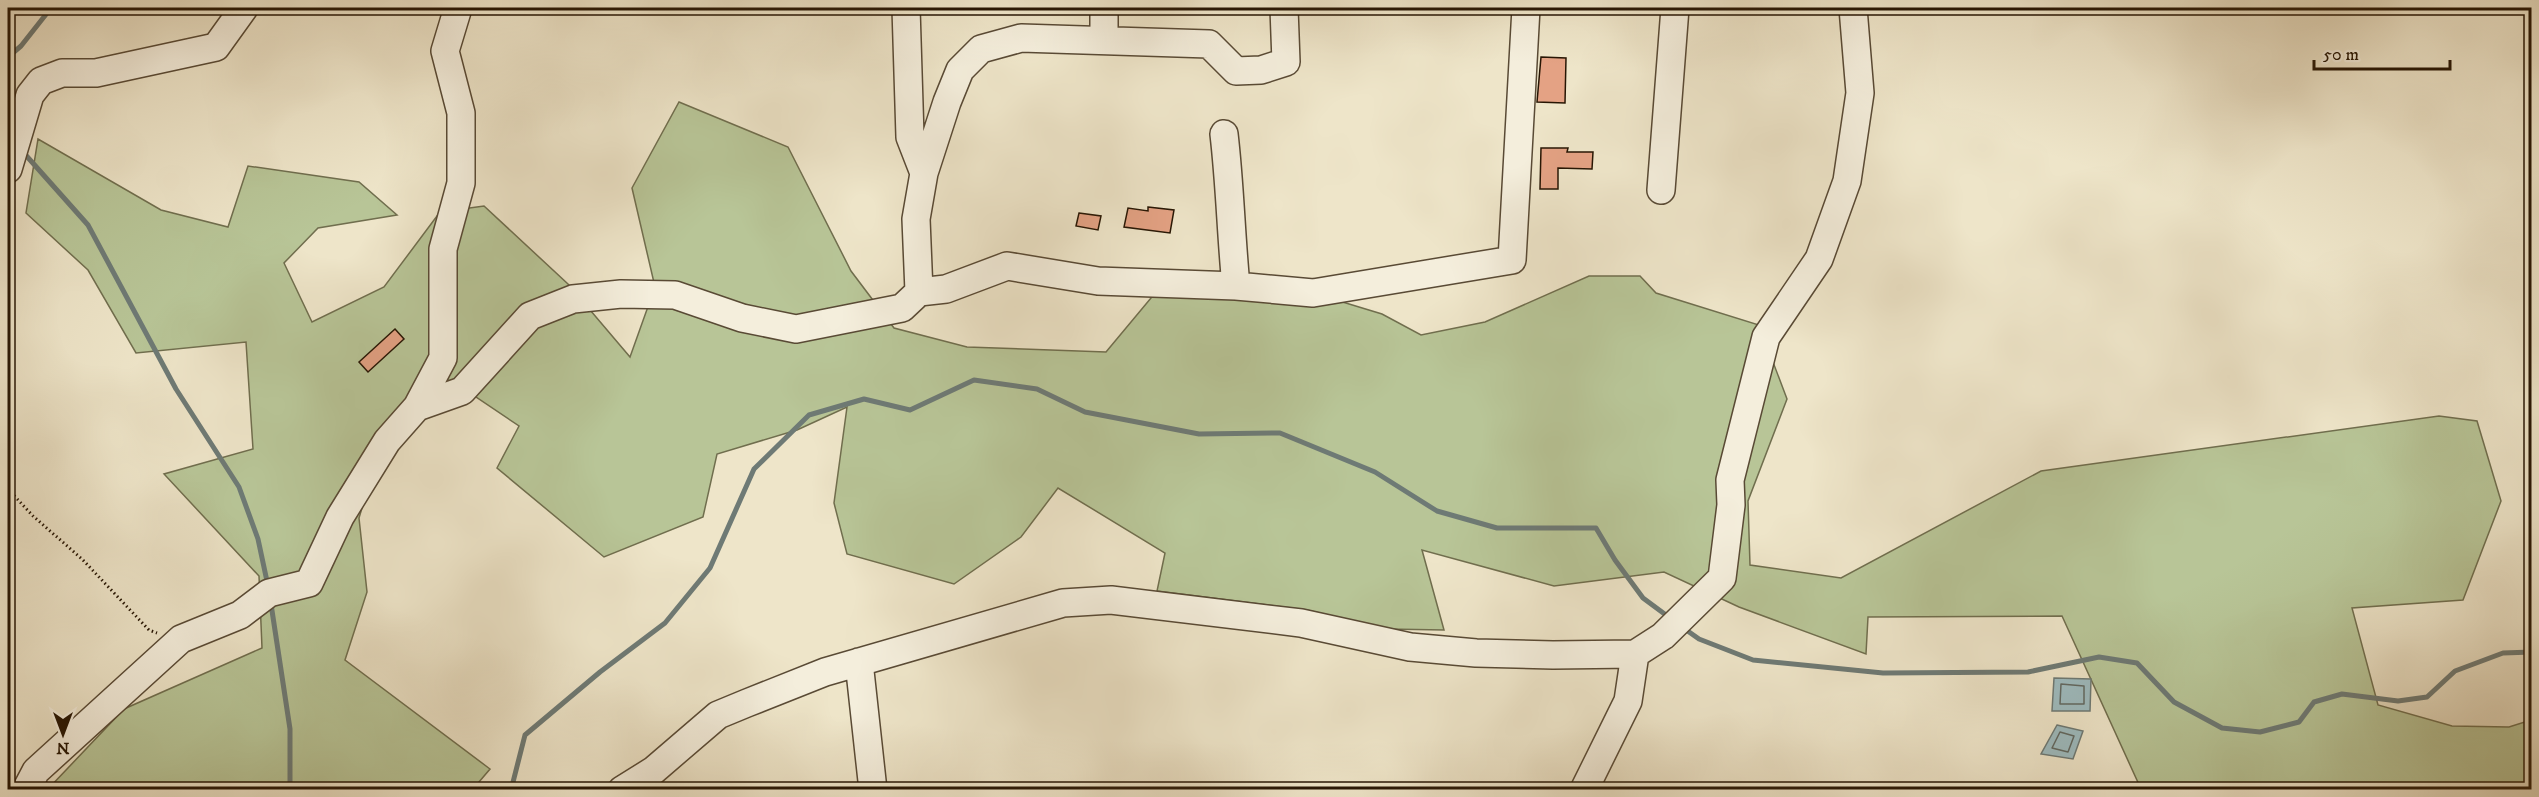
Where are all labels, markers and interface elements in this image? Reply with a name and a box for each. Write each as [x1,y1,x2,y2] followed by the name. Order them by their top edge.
[2314,33,2450,71] scale bar
[2323,44,2359,66] text: 50 m
[33,704,93,764] north arrow
[56,738,70,758] text: N

